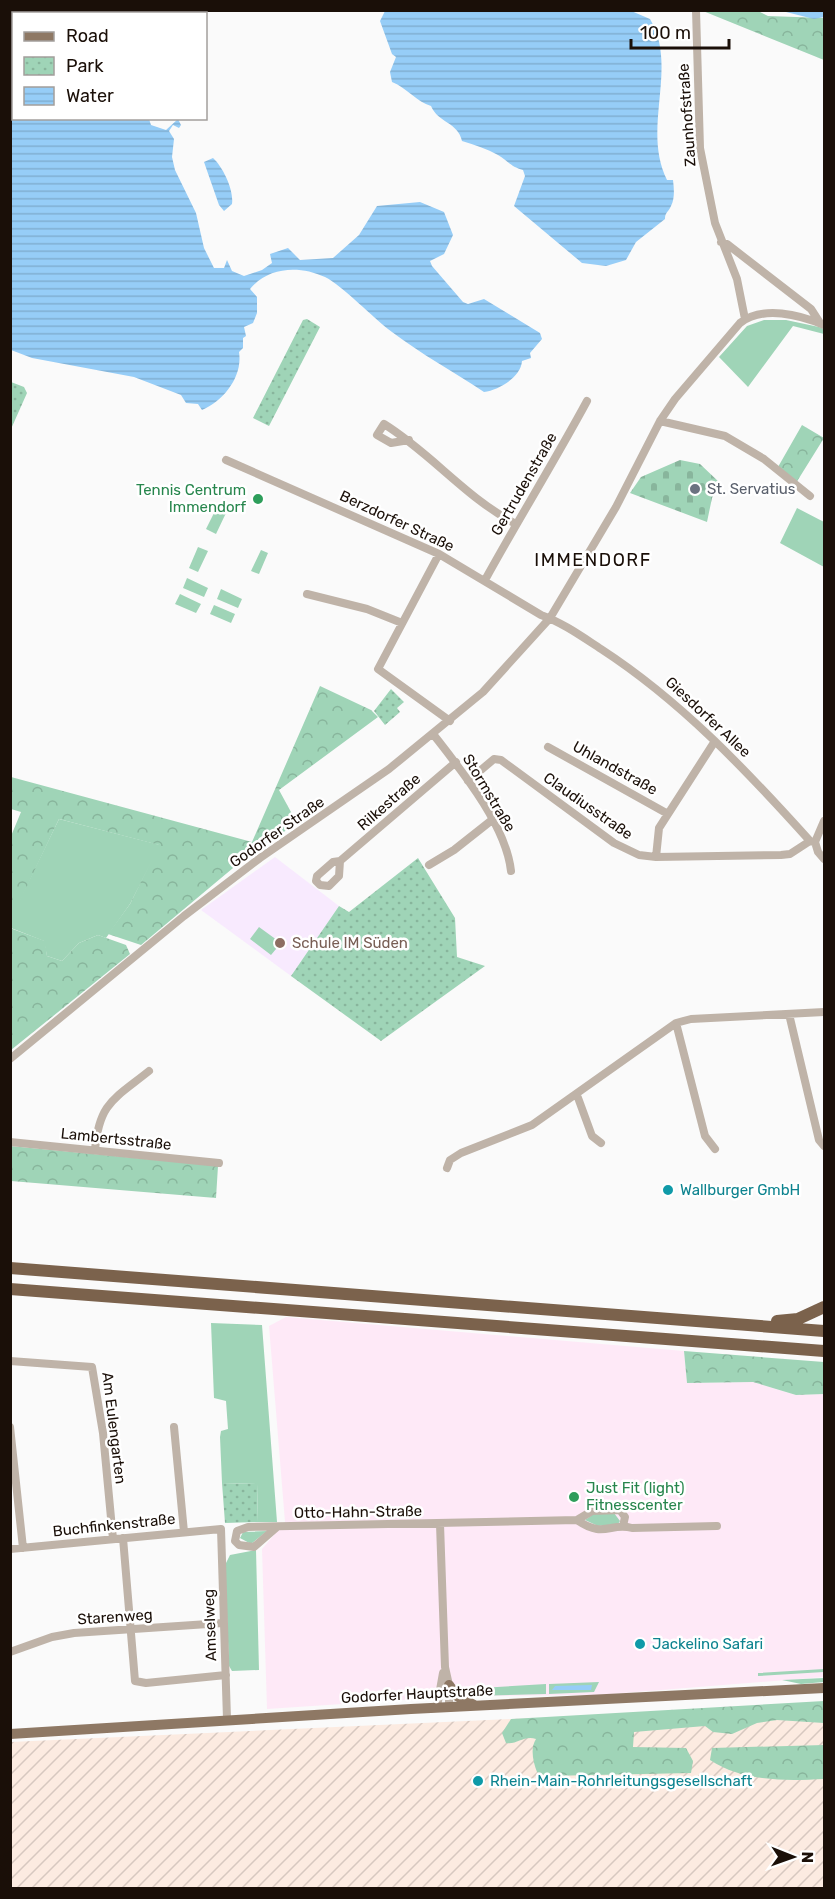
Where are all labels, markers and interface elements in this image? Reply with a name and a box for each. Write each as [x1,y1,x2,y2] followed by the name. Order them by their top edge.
[12,12,207,120] legend
[631,12,728,50] scale bar
[640,22,691,44] text: 100 m
[66,25,109,47] text: Road
[66,55,104,77] text: Park
[674,63,700,167] street label: Zaunhofstraße
[66,85,114,107] text: Water
[487,429,561,539] street label: Gertrudenstraße
[707,480,796,498] place label: St. Servatius
[136,481,246,516] place label: Tennis Centrum Immendorf
[688,482,702,496] marker: St. Servatius
[337,487,457,555] street label: Berzdorfer Straße
[251,492,265,506] marker: Tennis Centrum Immendorf
[534,549,652,571] district label: IMMENDORF
[662,673,754,761] street label: Giesdorfer Allee
[569,737,661,799] street label: Uhlandstraße
[459,751,519,835] street label: Stormstraße
[540,769,636,843] street label: Claudiusstraße
[354,770,424,834] street label: Rilkestraße
[226,793,328,871] street label: Godorfer Straße
[292,934,408,952] place label: Schule IM Süden
[273,936,287,950] marker: Schule IM Süden
[60,1124,172,1154] street label: Lambertsstraße
[680,1181,800,1199] place label: Wallburger GmbH
[661,1183,675,1197] marker: Wallburger GmbH
[98,1371,130,1485] street label: Am Eulengarten
[586,1479,685,1514] place label: Just Fit (light) Fitnesscenter
[567,1490,581,1504] marker: Just Fit (light) Fitnesscenter
[294,1502,422,1522] street label: Otto-Hahn-Straße
[52,1510,176,1540] street label: Buchfinkenstraße
[200,1589,220,1661] street label: Amselweg
[77,1605,153,1629] street label: Starenweg
[652,1635,763,1653] place label: Jackelino Safari
[633,1637,647,1651] marker: Jackelino Safari
[340,1681,494,1707] street label: Godorfer Hauptstraße
[490,1772,752,1790] place label: Rhein-Main-Rohrleitungsgesellschaft
[471,1774,485,1788] marker: Rhein-Main-Rohrleitungsgesellschaft
[763,1827,823,1887] north arrow
[798,1851,817,1863] text: N

